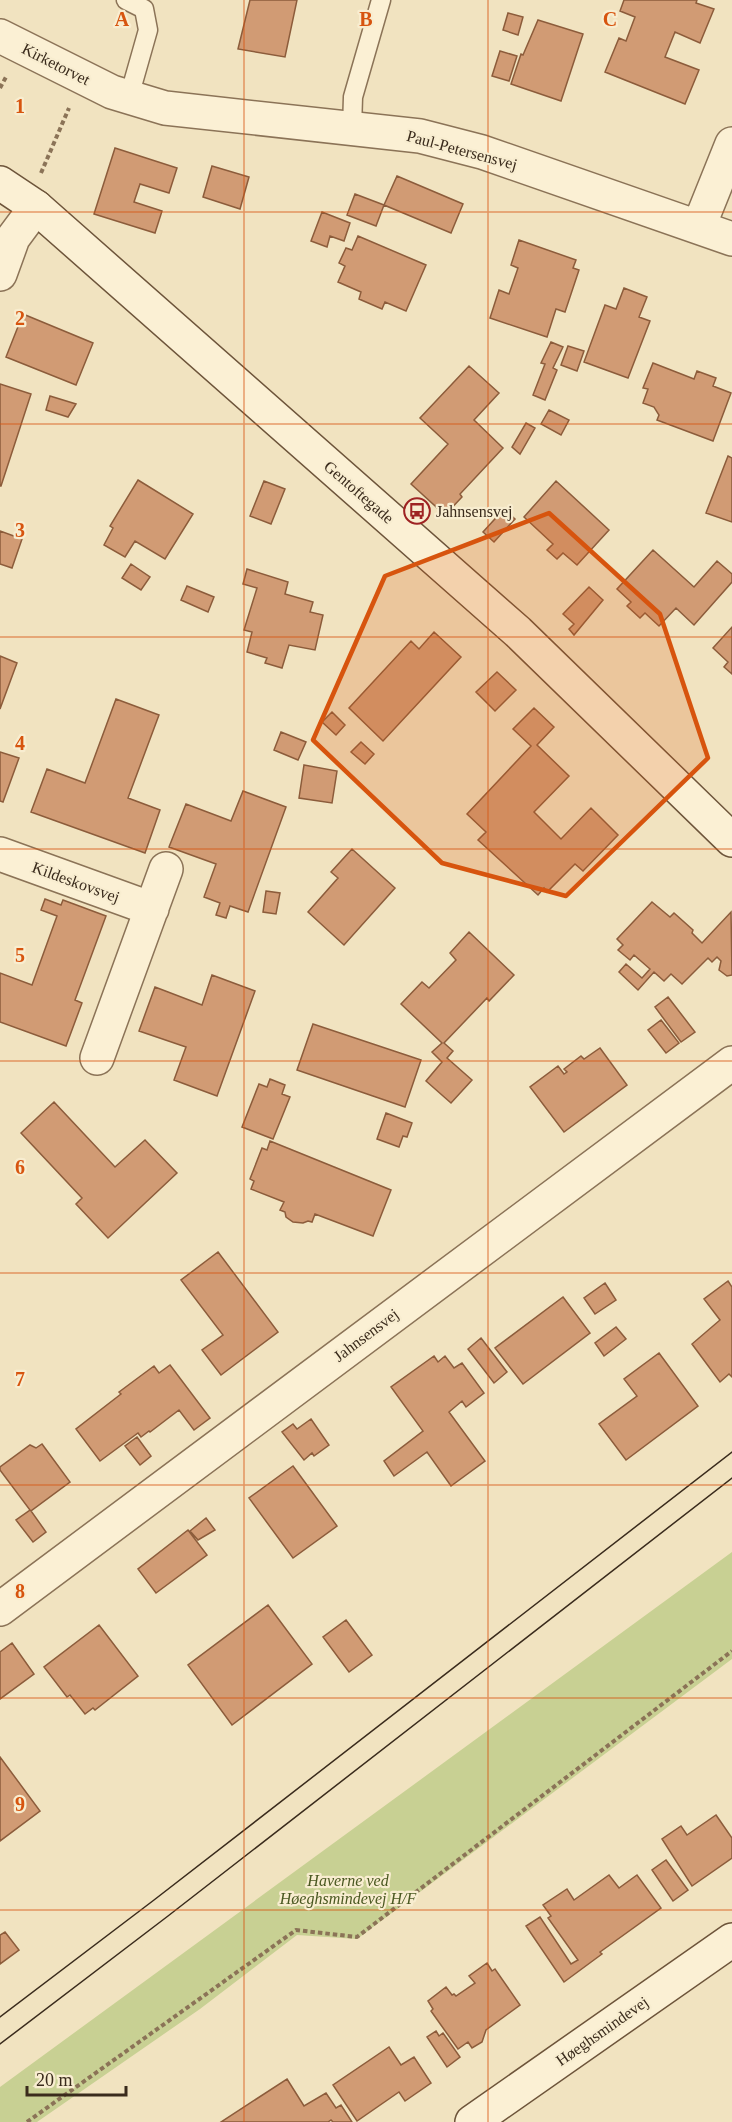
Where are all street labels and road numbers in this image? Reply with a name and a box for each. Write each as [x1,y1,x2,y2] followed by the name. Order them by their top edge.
[19,40,93,89] street label: Kirketorvet
[405,127,519,174] street label: Paul-Petersensvej
[320,457,397,527] street label: Gentoftegade
[30,858,122,907] street label: Kildeskovsvej
[330,1305,402,1366] street label: Jahnsensvej
[553,1993,652,2070] street label: Høeghsmindevej

